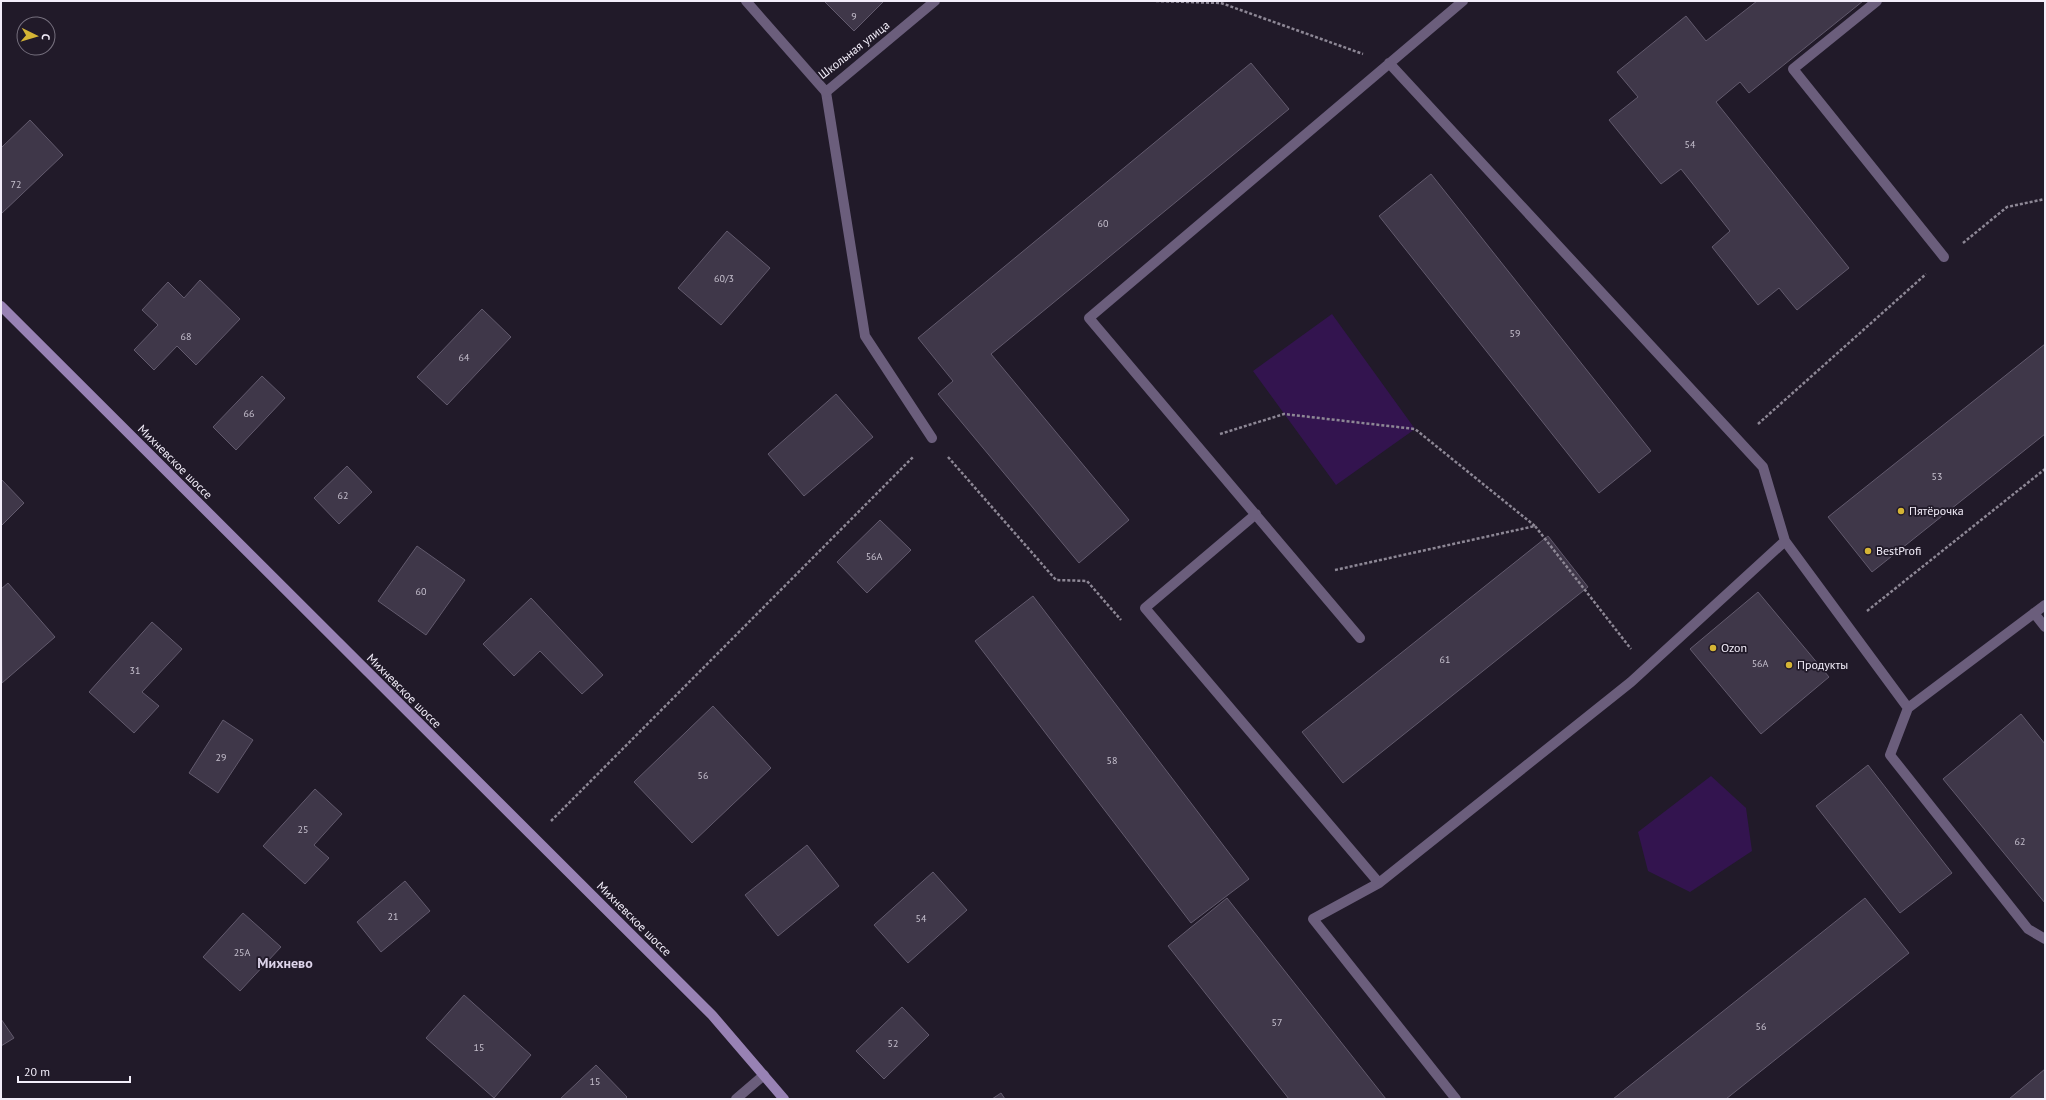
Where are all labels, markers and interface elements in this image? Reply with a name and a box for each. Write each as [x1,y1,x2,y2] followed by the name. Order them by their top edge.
[851,10,857,23] house number: 9
[16,16,56,56] north arrow
[815,17,892,82] street label: Школьная улица
[39,33,53,41] text: С
[1685,138,1696,151] house number: 54
[11,178,21,191] house number: 72
[1098,217,1109,230] house number: 60
[714,272,734,285] house number: 60/3
[1510,327,1520,340] house number: 59
[181,330,191,343] house number: 68
[459,351,470,364] house number: 64
[244,407,254,420] house number: 66
[135,421,216,502] street label: Михневское шоссе
[1932,470,1942,483] house number: 53
[338,489,348,502] house number: 62
[1909,503,1964,518] place label: Пятёрочка
[1896,506,1906,516] marker: Пятёрочка
[1876,543,1922,558] place label: BestProfi
[1863,546,1873,556] marker: BestProfi
[866,550,883,563] house number: 56А
[416,585,427,598] house number: 60
[1721,640,1747,655] place label: Ozon
[1708,643,1718,653] marker: Ozon
[364,650,445,731] street label: Михневское шоссе
[1440,653,1450,666] house number: 61
[1752,657,1769,670] house number: 56А
[1797,657,1848,672] place label: Продукты
[1784,660,1794,670] marker: Продукты
[130,664,140,677] house number: 31
[216,751,226,764] house number: 29
[1107,754,1117,767] house number: 58
[698,769,708,782] house number: 56
[298,823,308,836] house number: 25
[2015,835,2025,848] house number: 62
[594,878,675,959] street label: Михневское шоссе
[388,910,398,923] house number: 21
[916,912,927,925] house number: 54
[234,946,251,959] house number: 25А
[257,954,313,972] district label: Михнево
[1272,1016,1282,1029] house number: 57
[1756,1020,1766,1033] house number: 56
[888,1037,898,1050] house number: 52
[474,1041,484,1054] house number: 15
[18,1058,130,1084] scale bar
[24,1064,50,1079] text: 20 m
[590,1075,600,1088] house number: 15

